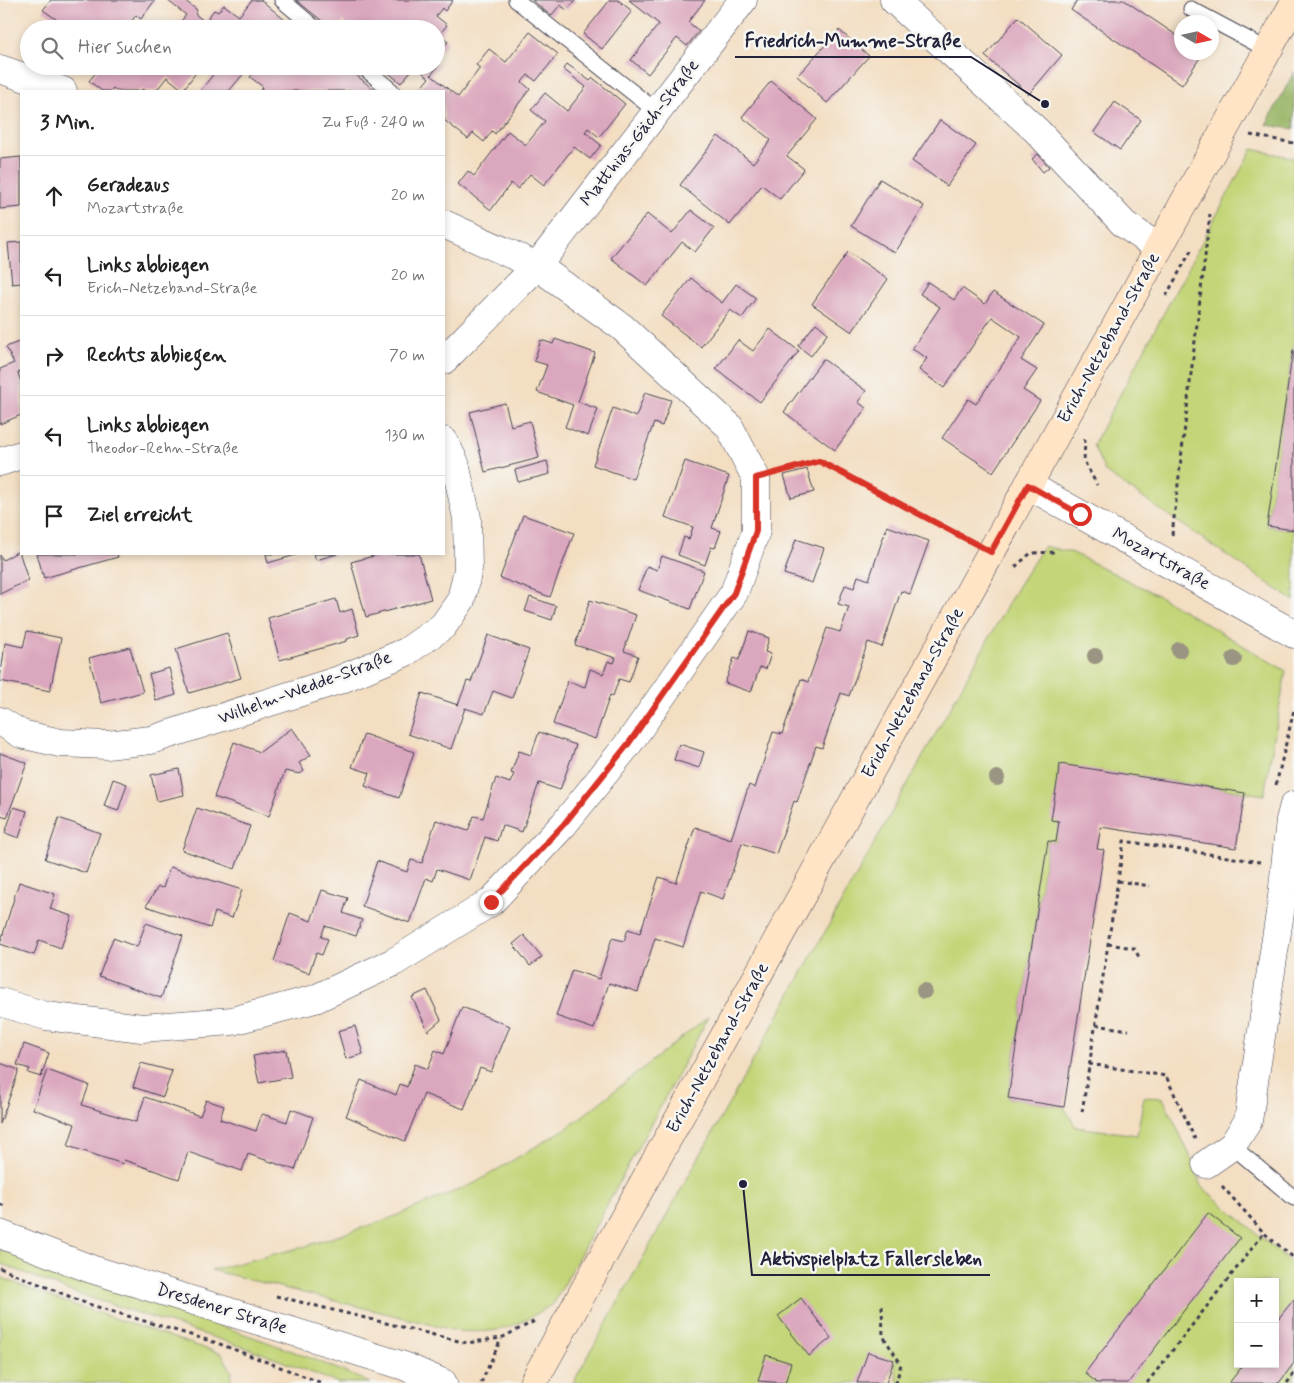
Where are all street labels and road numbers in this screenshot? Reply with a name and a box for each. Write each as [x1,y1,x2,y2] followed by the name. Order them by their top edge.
[575,54,705,212] street label: Matthias-Gäch-Straße
[1052,248,1166,428] street label: Erich-Netzeband-Straße
[1108,522,1215,596] street label: Mozartstraße
[856,603,970,783] street label: Erich-Netzeband-Straße
[215,645,395,731] street label: Wilhelm-Wedde-Straße
[661,958,775,1138] street label: Erich-Netzeband-Straße
[153,1278,291,1340] street label: Dresdener Straße

